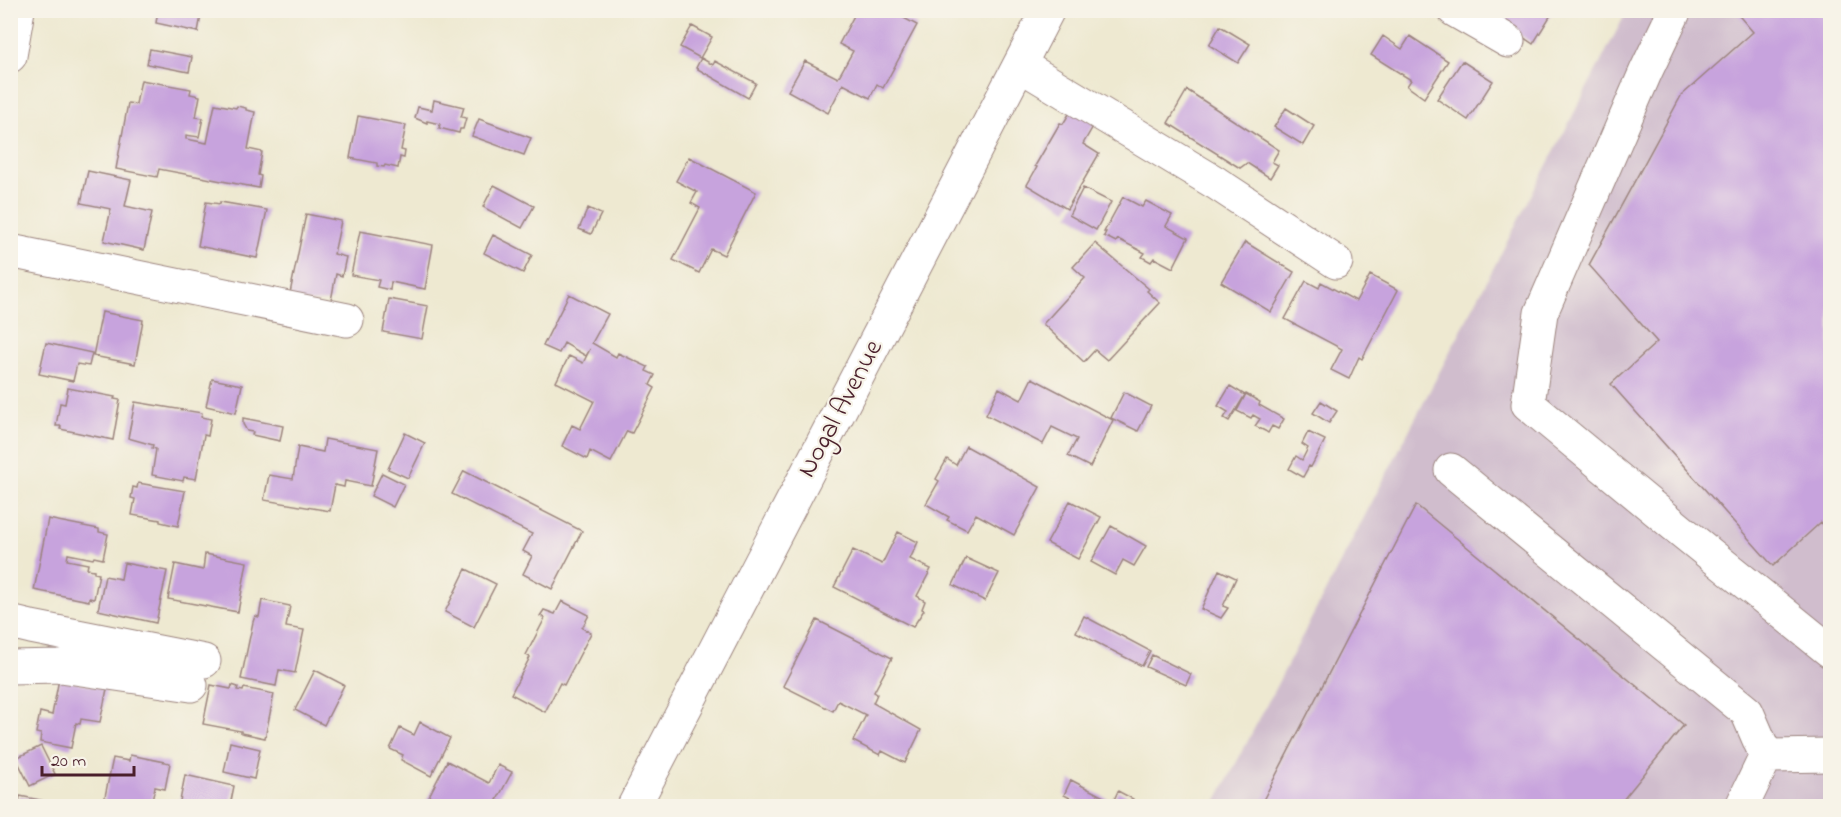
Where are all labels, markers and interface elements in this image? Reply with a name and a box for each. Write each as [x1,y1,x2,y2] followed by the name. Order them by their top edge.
[788,332,894,485] street label: Nogal Avenue
[42,739,134,777] scale bar
[51,749,86,775] text: 20 m

